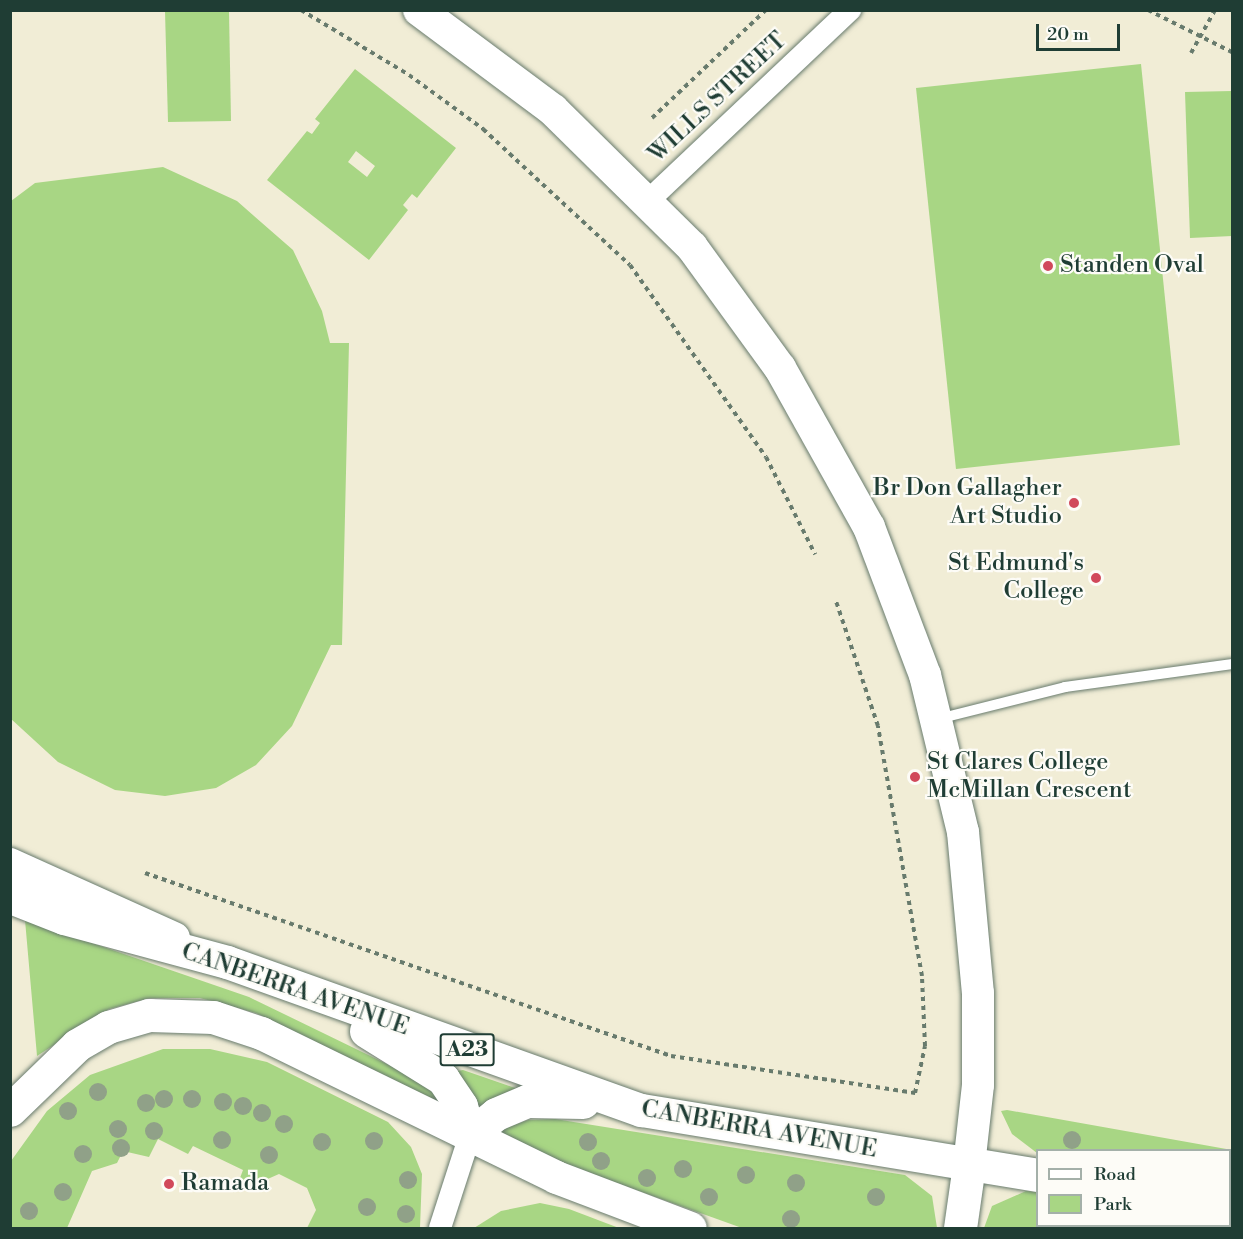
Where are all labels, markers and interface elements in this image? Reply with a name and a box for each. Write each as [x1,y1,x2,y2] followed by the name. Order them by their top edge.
[1039,12,1123,50] scale bar
[1047,23,1089,46] text: 20 m
[643,27,793,169] street label: WILLS STREET
[1060,252,1204,280] place label: Standen Oval
[1041,259,1055,273] marker: Standen Oval
[873,475,1062,531] place label: Br Don Gallagher Art Studio
[1067,496,1081,510] marker: Br Don Gallagher Art Studio
[948,550,1084,606] place label: St Edmund's College
[1089,571,1103,585] marker: St Edmund's College
[927,749,1131,805] place label: St Clares College McMillan Crescent
[908,770,922,784] marker: St Clares College McMillan Crescent
[177,938,413,1042] street label: CANBERRA AVENUE
[438,1031,496,1069] road number: A23
[639,1095,879,1165] street label: CANBERRA AVENUE
[1036,1149,1231,1227] legend
[1094,1163,1136,1186] text: Road
[181,1170,269,1198] place label: Ramada
[162,1177,176,1191] marker: Ramada
[1094,1193,1131,1216] text: Park

